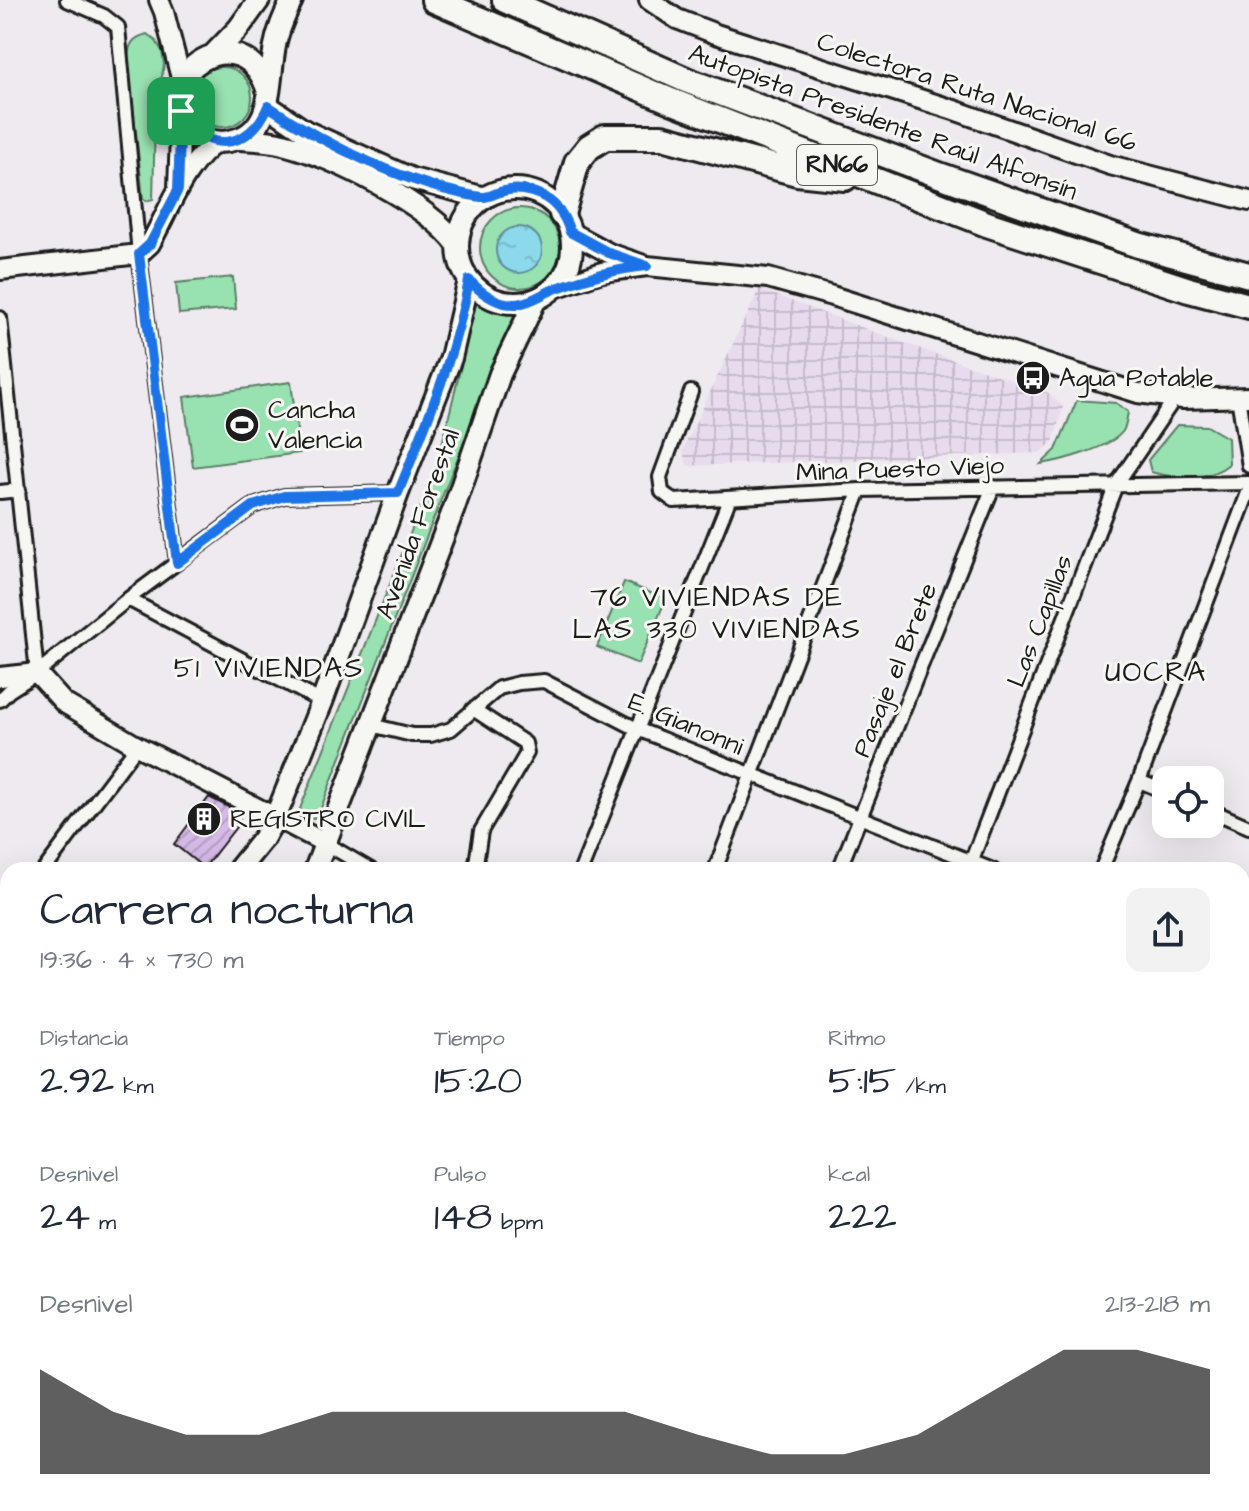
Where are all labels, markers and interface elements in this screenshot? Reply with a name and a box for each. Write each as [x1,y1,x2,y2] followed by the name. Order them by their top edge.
[812,23,1142,161] street label: Colectora Ruta Nacional 66
[684,35,1082,209] street label: Autopista Presidente Raúl Alfonsín
[147,77,215,145] pin
[159,89,203,133] icon: arrive
[797,145,877,185] road number: RN66
[1014,359,1052,397] bus stop icon: Agua Potable
[1059,360,1214,398] place label: Agua Potable
[268,392,362,458] place label: Cancha Valencia
[223,406,261,444] sports icon: Cancha Valencia
[367,424,469,624] street label: Avenida Forestal
[795,447,1005,491] street label: Mina Puesto Viejo
[998,550,1082,692] street label: Las Capillas
[844,577,946,763] street label: Pasaje el Brete
[572,578,862,649] district label: 76 VIVIENDAS DE LAS 330 VIVIENDAS
[174,649,364,688] district label: 51 VIVIENDAS
[1105,653,1207,692] district label: UOCRA
[623,684,749,764] street label: E. Gianonni
[1152,766,1224,838] map controls
[1152,766,1224,838] button: locate
[185,800,223,838] building icon: REGISTRO CIVIL
[230,801,426,837] place label: REGISTRO CIVIL
[40,881,414,942] text: Carrera nocturna
[1126,888,1210,972] button: share
[40,942,244,978] text: 19:36 · 4 × 730 m
[40,1023,128,1054] text: Distancia
[434,1023,505,1054] text: Tiempo
[828,1023,885,1054] text: Ritmo
[40,1054,114,1109] text: 2.92
[434,1054,522,1109] text: 15:20
[828,1054,896,1109] text: 5:15
[114,1071,154,1102] text: km
[896,1071,946,1102] text: /km
[40,1159,118,1190] text: Desnivel
[434,1159,486,1190] text: Pulso
[828,1159,870,1190] text: kcal
[40,1190,90,1245] text: 24
[434,1190,492,1245] text: 148
[828,1190,897,1245] text: 222
[90,1207,116,1238] text: m
[492,1207,543,1238] text: bpm
[40,1286,133,1322] text: Desnivel
[1105,1286,1210,1322] text: 213–218 m

